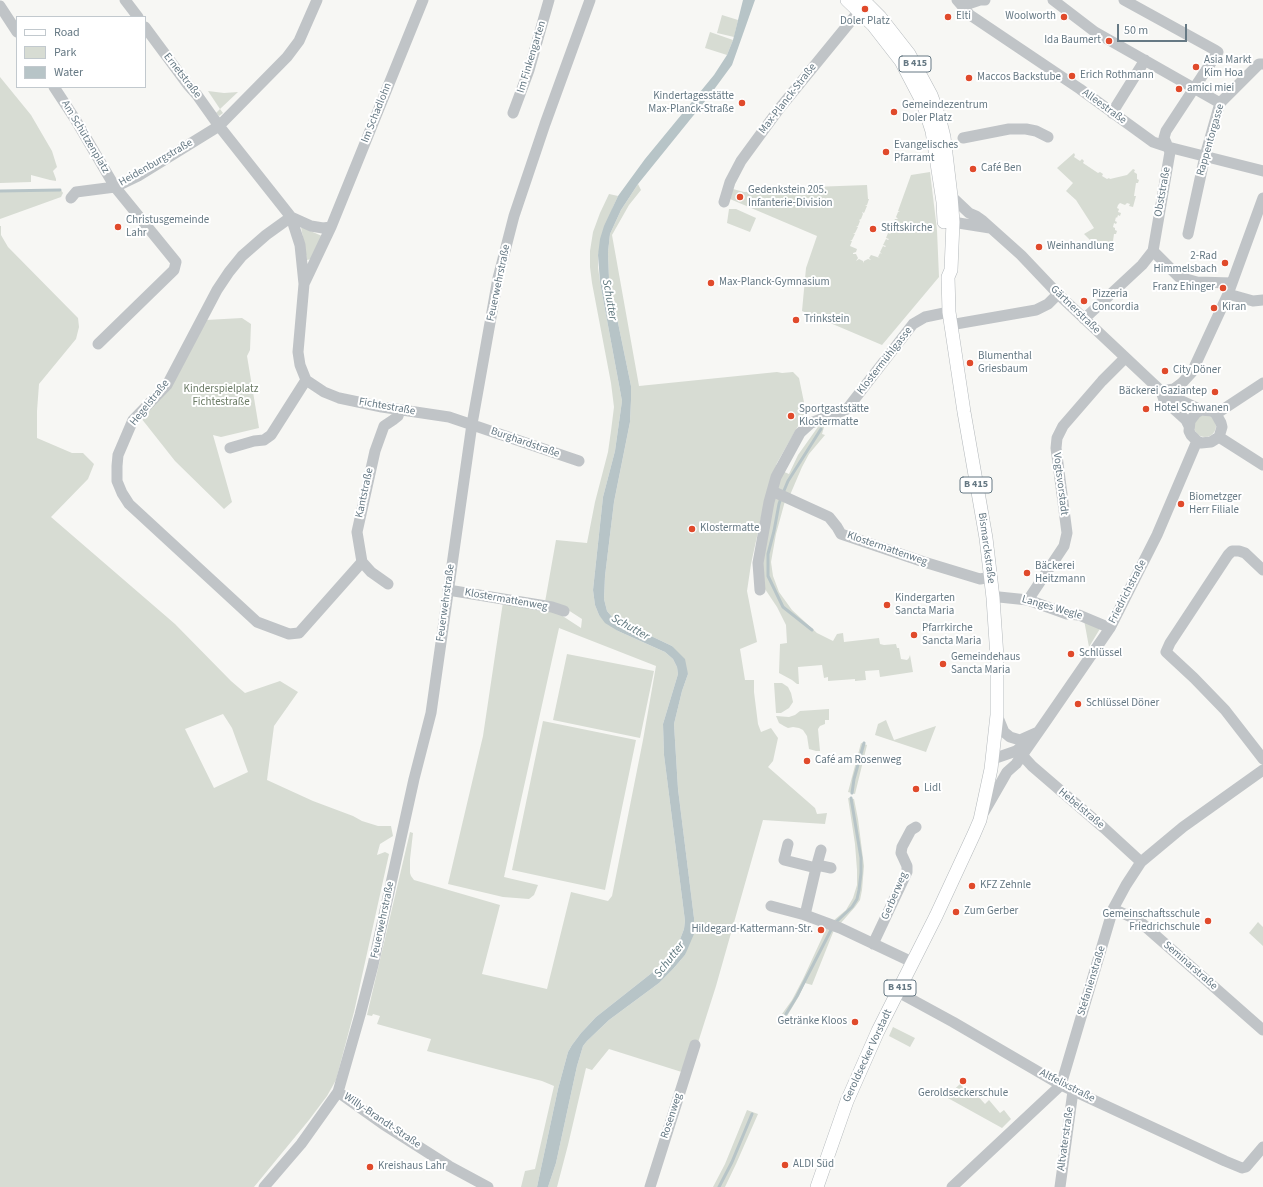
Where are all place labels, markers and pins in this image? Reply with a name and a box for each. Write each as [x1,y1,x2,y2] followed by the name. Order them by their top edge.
[860,4,870,14] marker: Doler Platz
[956,10,971,24] place label: Elti
[1005,10,1056,24] place label: Woolworth
[943,12,953,22] marker: Elti
[1059,12,1069,22] marker: Woolworth
[840,15,890,29] place label: Doler Platz
[1044,34,1101,48] place label: Ida Baumert
[1104,36,1114,46] marker: Ida Baumert
[1204,54,1252,80] place label: Asia Markt Kim Hoa
[1191,62,1201,72] marker: Asia Markt Kim Hoa
[1080,69,1154,83] place label: Erich Rothmann
[977,71,1061,85] place label: Maccos Backstube
[1067,71,1077,81] marker: Erich Rothmann
[964,73,974,83] marker: Maccos Backstube
[1187,82,1234,96] place label: amici miei
[1174,84,1184,94] marker: amici miei
[648,90,734,116] place label: Kindertagesstätte Max-Planck-Straße
[737,98,747,108] marker: Kindertagesstätte Max-Planck-Straße
[902,99,988,125] place label: Gemeindezentrum Doler Platz
[889,107,899,117] marker: Gemeindezentrum Doler Platz
[894,139,958,165] place label: Evangelisches Pfarramt
[881,147,891,157] marker: Evangelisches Pfarramt
[981,162,1022,176] place label: Café Ben
[968,164,978,174] marker: Café Ben
[748,184,833,210] place label: Gedenkstein 205. Infanterie-Division
[735,192,745,202] marker: Gedenkstein 205. Infanterie-Division
[126,214,209,240] place label: Christusgemeinde Lahr
[113,222,123,232] marker: Christusgemeinde Lahr
[881,222,932,236] place label: Stiftskirche
[868,224,878,234] marker: Stiftskirche
[1047,240,1114,254] place label: Weinhandlung
[1034,242,1044,252] marker: Weinhandlung
[1154,250,1217,276] place label: 2-Rad Himmelsbach
[1220,258,1230,268] marker: 2-Rad Himmelsbach
[719,276,830,290] place label: Max-Planck-Gymnasium
[706,278,716,288] marker: Max-Planck-Gymnasium
[1153,281,1215,295] place label: Franz Ehinger
[1218,283,1228,293] marker: Franz Ehinger
[1092,288,1139,314] place label: Pizzeria Concordia
[1079,296,1089,306] marker: Pizzeria Concordia
[1222,301,1246,315] place label: Kiran
[1209,303,1219,313] marker: Kiran
[804,313,850,327] place label: Trinkstein
[791,315,801,325] marker: Trinkstein
[978,350,1032,376] place label: Blumenthal Griesbaum
[965,358,975,368] marker: Blumenthal Griesbaum
[1173,364,1221,378] place label: City Döner
[1160,366,1170,376] marker: City Döner
[1119,385,1207,399] place label: Bäckerei Gaziantep
[1210,387,1220,397] marker: Bäckerei Gaziantep
[1154,402,1229,416] place label: Hotel Schwanen
[799,403,869,429] place label: Sportgaststätte Klostermatte
[1141,404,1151,414] marker: Hotel Schwanen
[786,411,796,421] marker: Sportgaststätte Klostermatte
[1189,491,1242,517] place label: Biometzger Herr Filiale
[1176,499,1186,509] marker: Biometzger Herr Filiale
[700,522,759,536] place label: Klostermatte
[687,524,697,534] marker: Klostermatte
[1035,560,1085,586] place label: Bäckerei Heitzmann
[1022,568,1032,578] marker: Bäckerei Heitzmann
[895,592,955,618] place label: Kindergarten Sancta Maria
[882,600,892,610] marker: Kindergarten Sancta Maria
[922,622,981,648] place label: Pfarrkirche Sancta Maria
[909,630,919,640] marker: Pfarrkirche Sancta Maria
[1079,647,1122,661] place label: Schlüssel
[1066,649,1076,659] marker: Schlüssel
[951,651,1020,677] place label: Gemeindehaus Sancta Maria
[938,659,948,669] marker: Gemeindehaus Sancta Maria
[1086,697,1159,711] place label: Schlüssel Döner
[1073,699,1083,709] marker: Schlüssel Döner
[815,754,901,768] place label: Café am Rosenweg
[802,756,812,766] marker: Café am Rosenweg
[924,782,941,796] place label: Lidl
[911,784,921,794] marker: Lidl
[980,879,1031,893] place label: KFZ Zehnle
[967,881,977,891] marker: KFZ Zehnle
[964,905,1018,919] place label: Zum Gerber
[951,907,961,917] marker: Zum Gerber
[1102,908,1200,934] place label: Gemeinschaftsschule Friedrichschule
[1203,916,1213,926] marker: Gemeinschaftsschule Friedrichschule
[691,923,813,937] place label: Hildegard-Kattermann-Str.
[816,925,826,935] marker: Hildegard-Kattermann-Str.
[777,1015,847,1029] place label: Getränke Kloos
[850,1017,860,1027] marker: Getränke Kloos
[958,1076,968,1086] marker: Geroldseckerschule
[918,1087,1008,1101] place label: Geroldseckerschule
[793,1158,834,1172] place label: ALDI Süd
[378,1160,446,1174] place label: Kreishaus Lahr
[780,1160,790,1170] marker: ALDI Süd
[365,1162,375,1172] marker: Kreishaus Lahr

